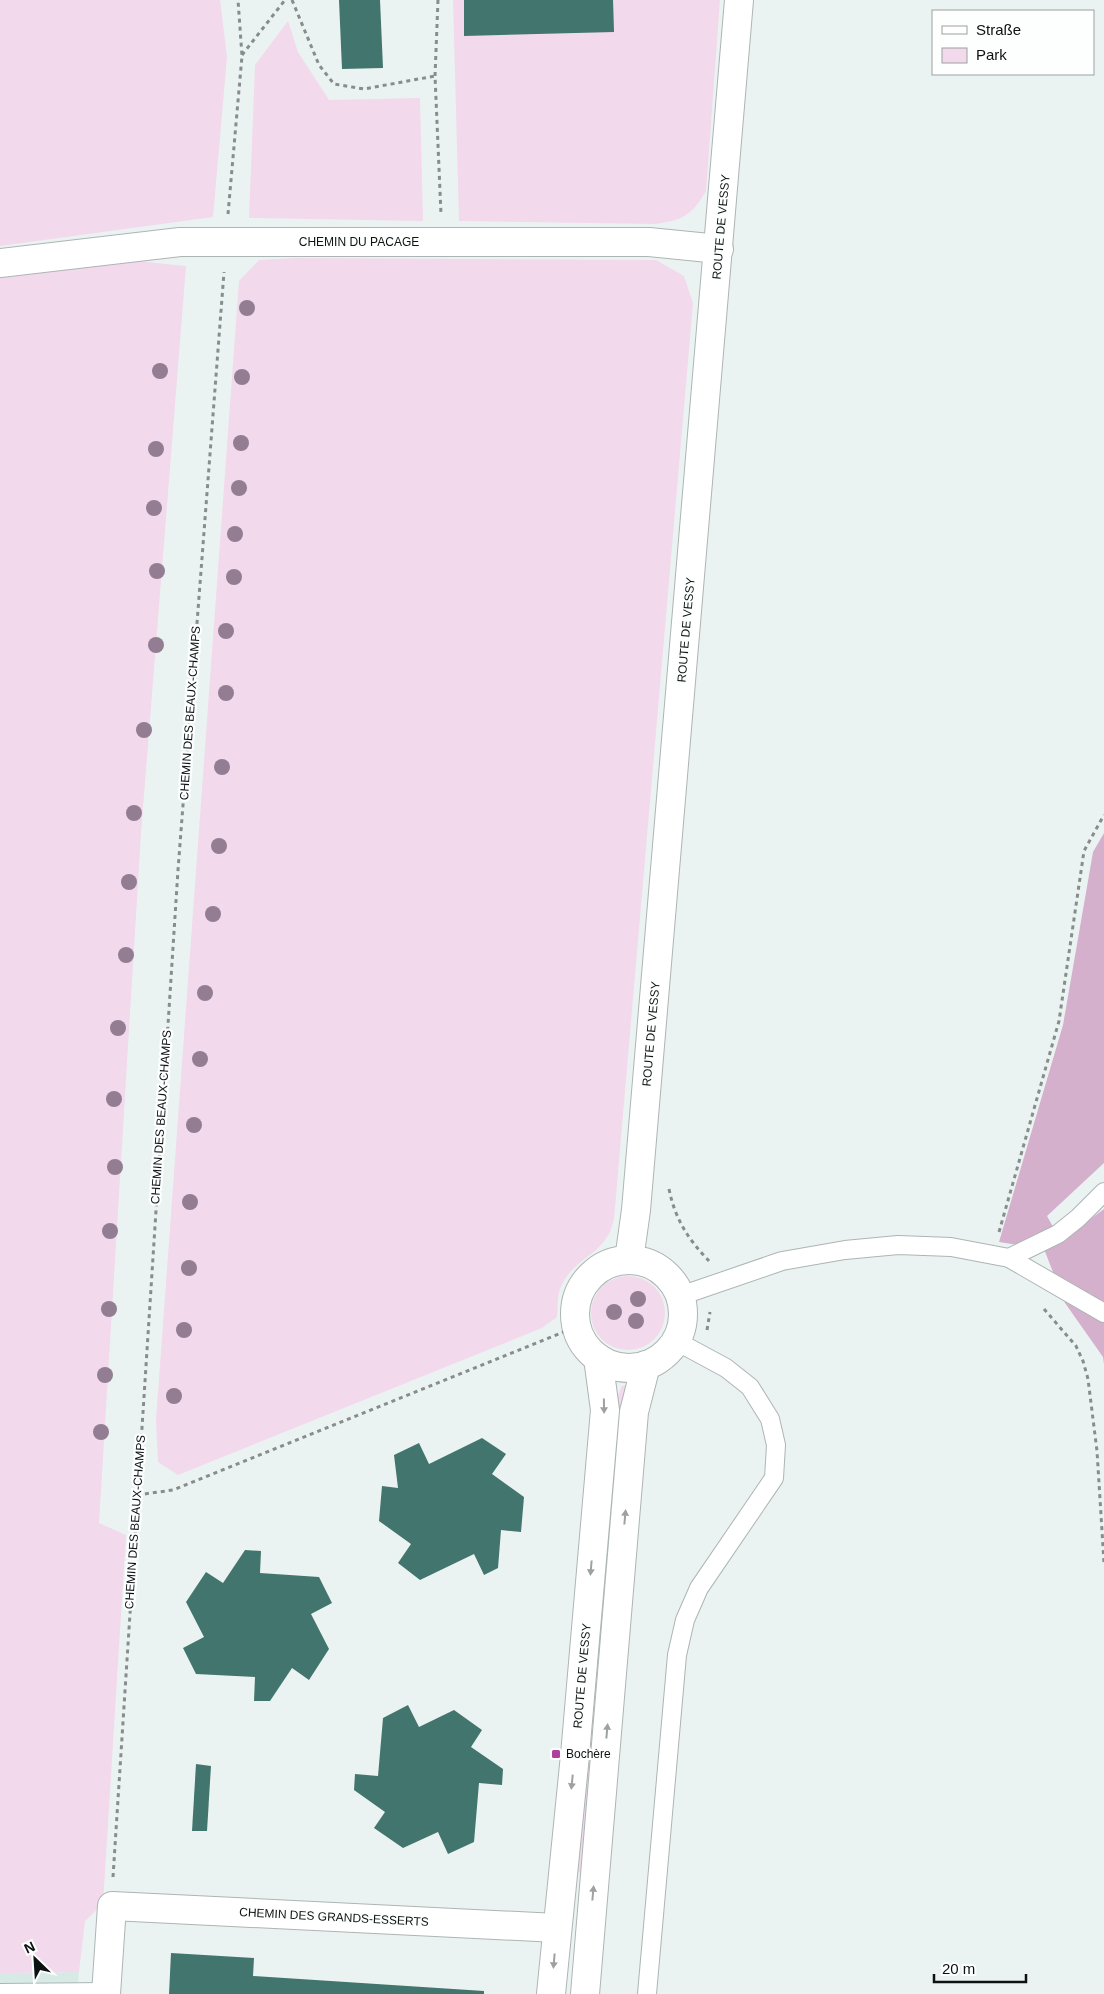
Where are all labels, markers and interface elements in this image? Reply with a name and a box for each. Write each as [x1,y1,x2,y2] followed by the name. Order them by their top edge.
[932,10,1094,75] legend
[976,21,1021,38] text: Straße
[976,46,1007,63] text: Park
[709,174,733,280] street label: ROUTE DE VESSY
[299,235,419,249] street label: CHEMIN DU PACAGE
[674,577,698,683] street label: ROUTE DE VESSY
[177,625,203,801] street label: CHEMIN DES BEAUX-CHAMPS
[639,981,663,1087] street label: ROUTE DE VESSY
[148,1029,174,1205] street label: CHEMIN DES BEAUX-CHAMPS
[600,1398,608,1414] one-way arrow
[122,1434,148,1610] street label: CHEMIN DES BEAUX-CHAMPS
[622,1509,630,1525] one-way arrow
[587,1560,595,1576] one-way arrow
[570,1623,594,1729] street label: ROUTE DE VESSY
[604,1723,612,1739] one-way arrow
[566,1747,611,1761] place label: Bochère
[550,1748,562,1760] marker: Bochère
[568,1774,576,1790] one-way arrow
[589,1885,597,1901] one-way arrow
[239,1905,429,1929] street label: CHEMIN DES GRANDS-ESSERTS
[10,1934,60,1984] north arrow
[22,1938,37,1957] text: N
[934,1952,1026,1984] scale bar
[550,1953,558,1969] one-way arrow
[942,1960,975,1977] text: 20 m

